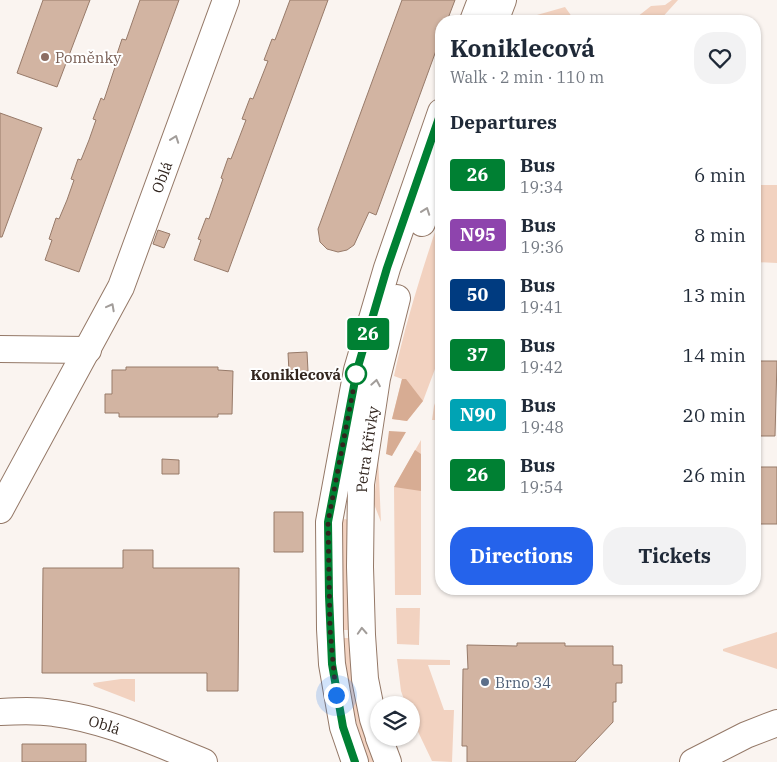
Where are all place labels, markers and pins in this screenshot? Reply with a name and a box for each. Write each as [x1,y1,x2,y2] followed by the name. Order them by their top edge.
[55,48,121,67] place label: Poměnky
[39,51,51,63] marker: Poměnky
[345,363,367,385] marker: Koniklecová
[250,365,341,384] place label: Koniklecová
[495,673,551,692] place label: Brno 34
[479,676,491,688] marker: Brno 34

